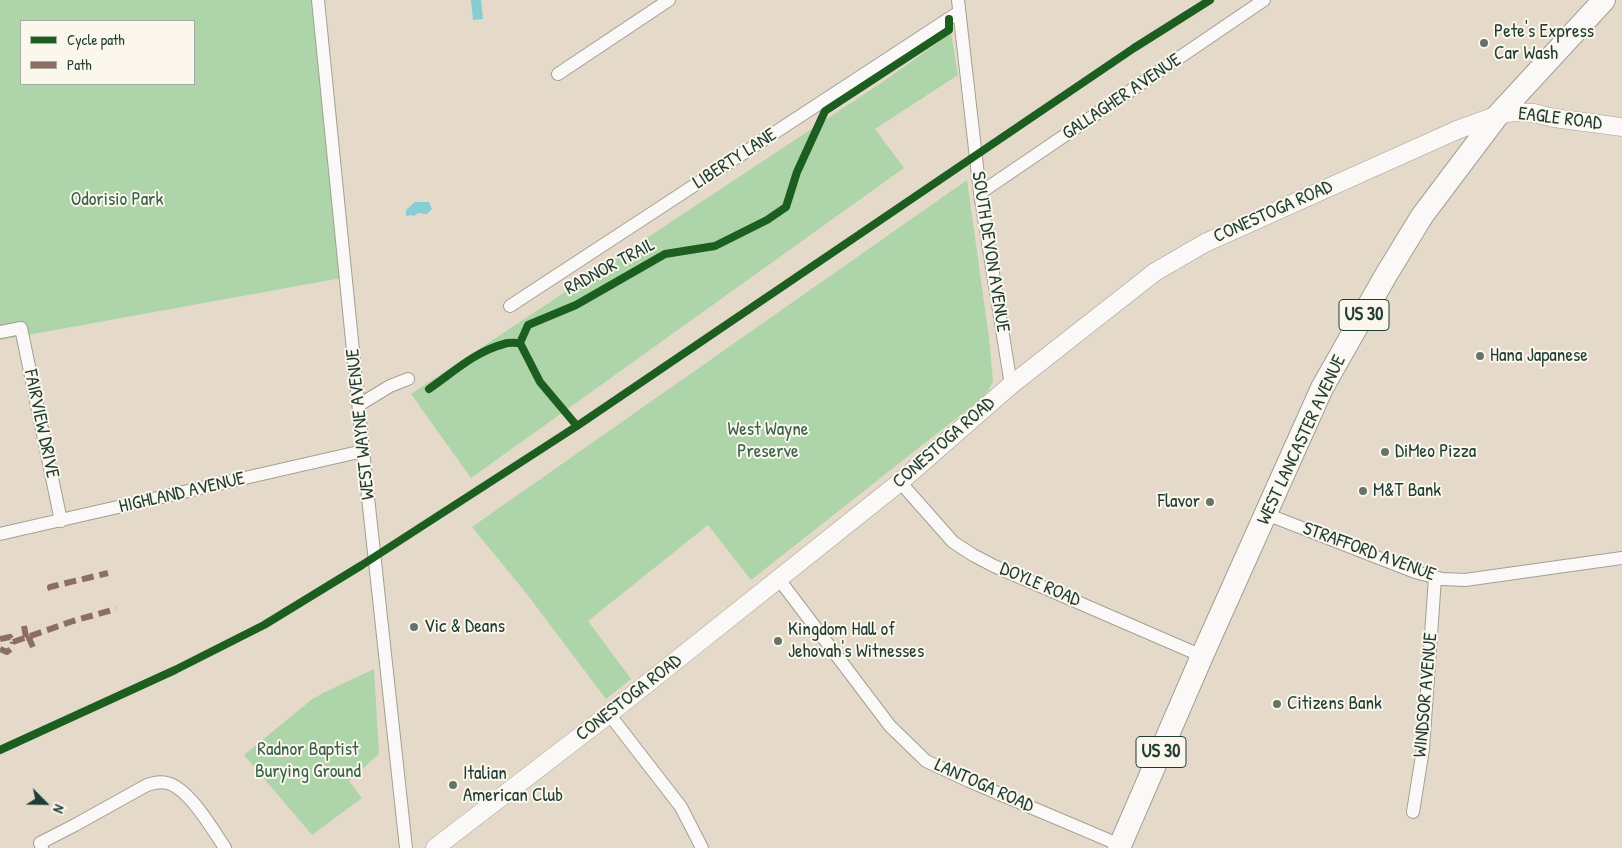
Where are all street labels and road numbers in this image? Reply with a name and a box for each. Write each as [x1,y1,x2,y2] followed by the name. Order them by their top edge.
[1058,49,1186,145] street label: GALLAGHER AVENUE
[1517,103,1603,135] street label: EAGLE ROAD
[689,124,781,194] street label: LIBERTY LANE
[966,170,1014,334] street label: SOUTH DEVON AVENUE
[1210,176,1336,248] street label: CONESTOGA ROAD
[561,234,659,300] street label: RADNOR TRAIL
[1339,300,1389,330] road number: US 30
[342,347,380,501] street label: WEST WAYNE AVENUE
[1253,352,1351,528] street label: WEST LANCASTER AVENUE
[18,368,64,480] street label: FAIRVIEW DRIVE
[888,392,1000,494] street label: CONESTOGA ROAD
[117,467,247,519] street label: HIGHLAND AVENUE
[1299,517,1439,587] street label: STRAFFORD AVENUE
[996,558,1084,612] street label: DOYLE ROAD
[1409,632,1443,758] street label: WINDSOR AVENUE
[572,650,686,746] street label: CONESTOGA ROAD
[1136,736,1186,768] road number: US 30
[931,754,1037,818] street label: LANTOGA ROAD

